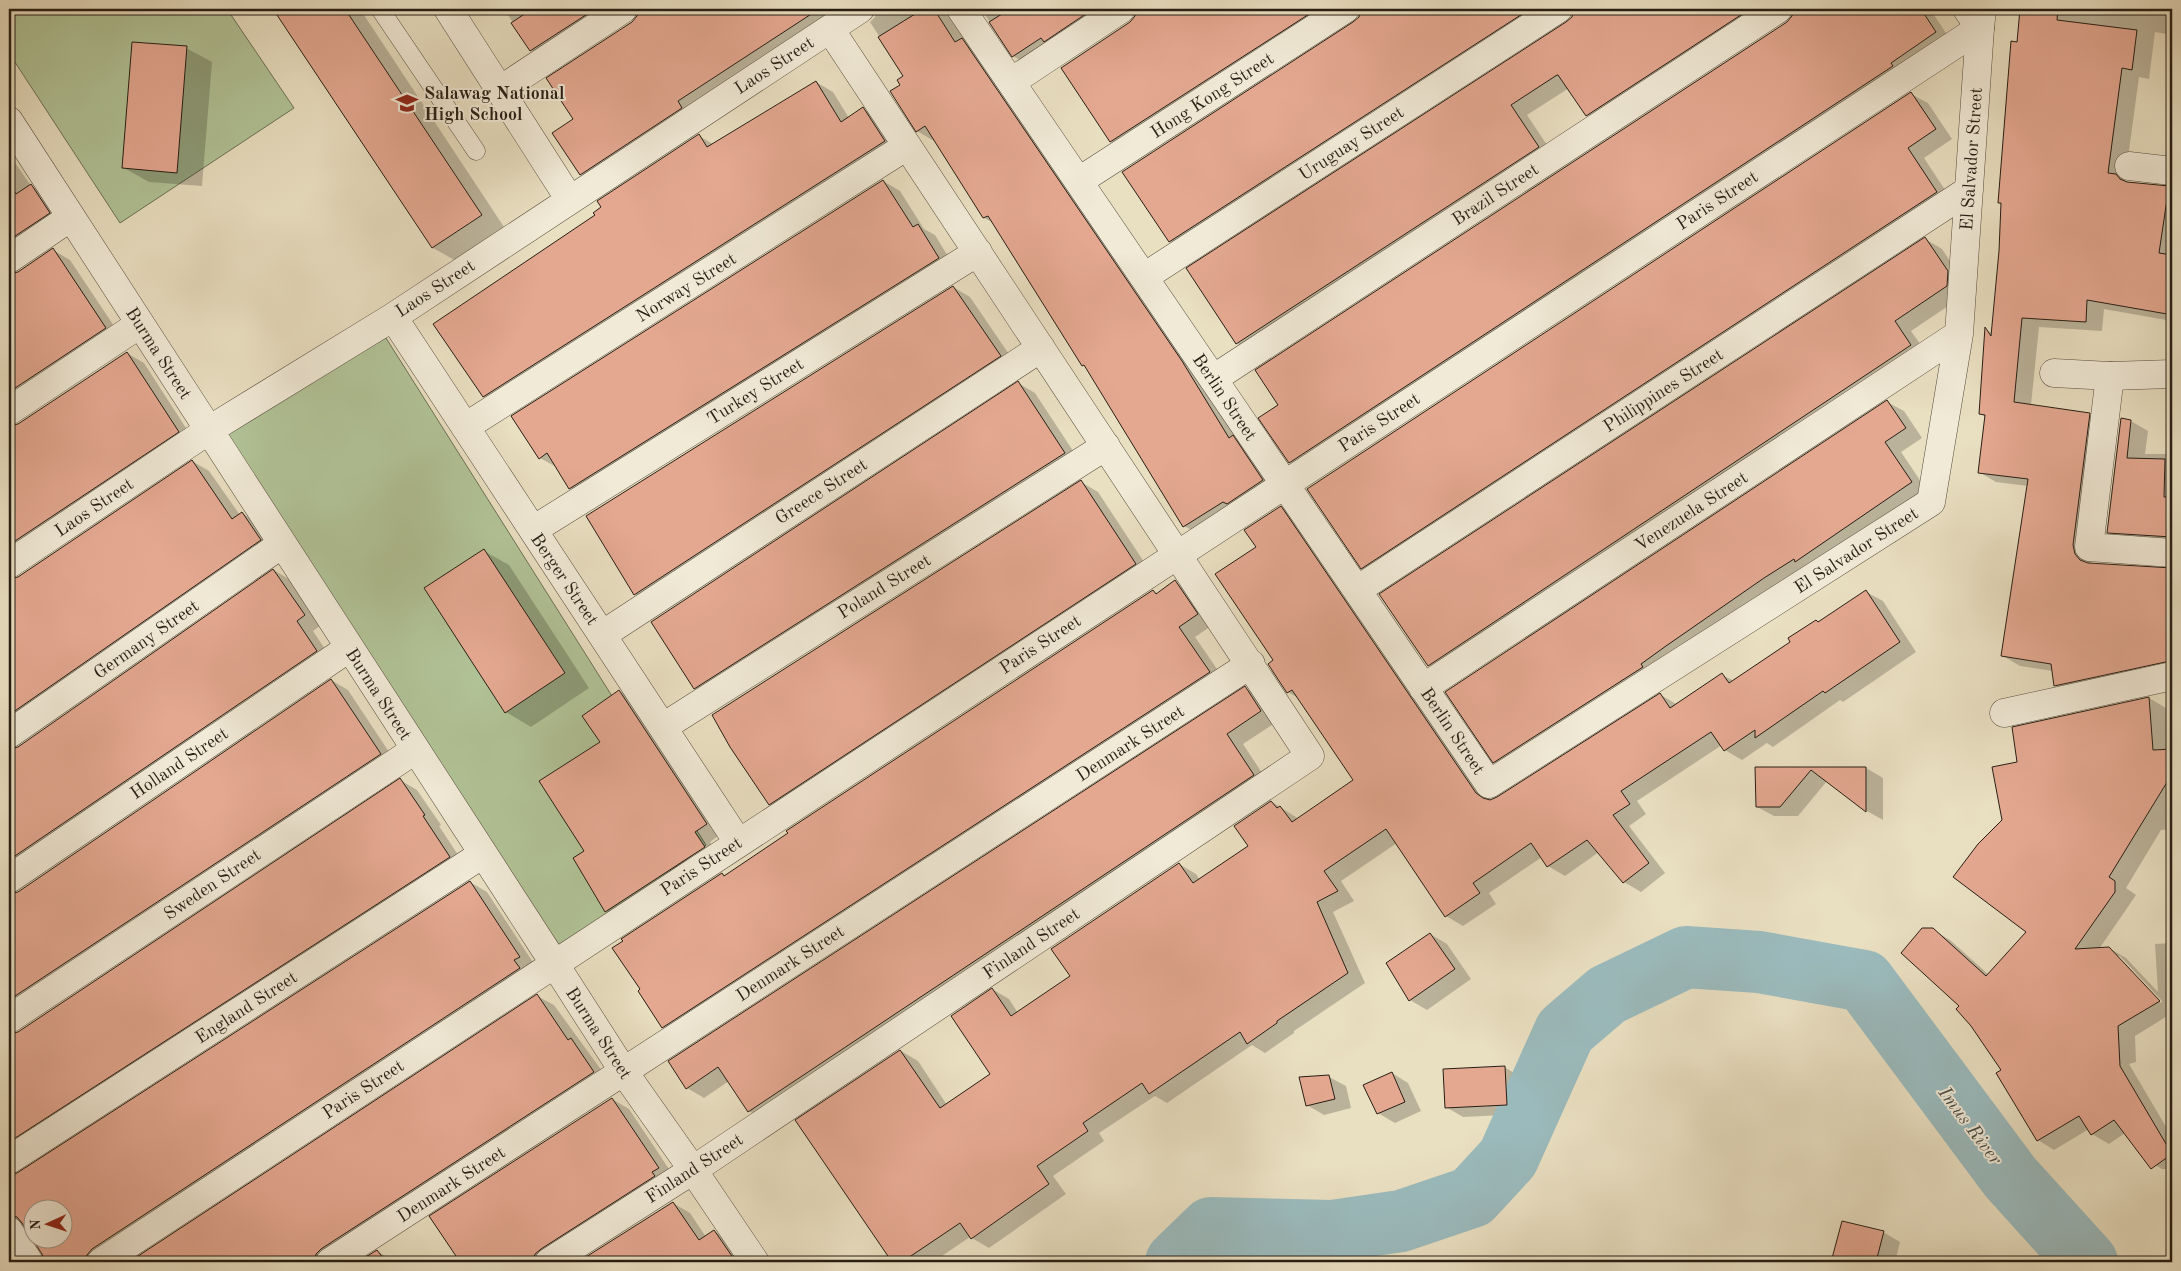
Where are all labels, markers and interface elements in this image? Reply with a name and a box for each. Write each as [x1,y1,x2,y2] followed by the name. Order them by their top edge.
[732,34,817,98] street label: Laos Street
[1148,50,1277,142] street label: Hong Kong Street
[424,85,565,124] place label: Salawag National High School
[1958,87,1986,231] street label: El Salvador Street
[394,90,420,116] school or university icon: Salawag National High School
[1296,103,1407,184] street label: Uruguay Street
[1449,160,1542,229] street label: Brazil Street
[1674,168,1762,234] street label: Paris Street
[633,250,740,326] street label: Norway Street
[393,257,478,321] street label: Laos Street
[122,304,194,403] street label: Burma Street
[1600,346,1727,436] street label: Philippines Street
[1189,351,1260,444] street label: Berlin Street
[704,355,807,429] street label: Turkey Street
[1336,390,1424,456] street label: Paris Street
[772,455,871,528] street label: Greece Street
[1632,469,1751,555] street label: Venezuela Street
[52,475,137,541] street label: Laos Street
[1791,504,1922,597] street label: El Salvador Street
[527,531,601,629] street label: Berger Street
[835,551,934,623] street label: Poland Street
[91,597,202,683] street label: Germany Street
[997,612,1085,678] street label: Paris Street
[342,645,414,744] street label: Burma Street
[1417,685,1488,778] street label: Berlin Street
[1073,702,1188,785] street label: Denmark Street
[127,725,232,803] street label: Holland Street
[658,834,746,900] street label: Paris Street
[161,846,264,924] street label: Sweden Street
[980,905,1083,983] street label: Finland Street
[733,922,848,1005] street label: Denmark Street
[192,968,301,1047] street label: England Street
[562,984,634,1083] street label: Burma Street
[320,1057,408,1123] street label: Paris Street
[1933,1083,2005,1170] water label: Imus River
[643,1131,747,1207] street label: Finland Street
[394,1143,509,1226] street label: Denmark Street
[22,1198,72,1248] north arrow
[29,1219,43,1230] text: N

